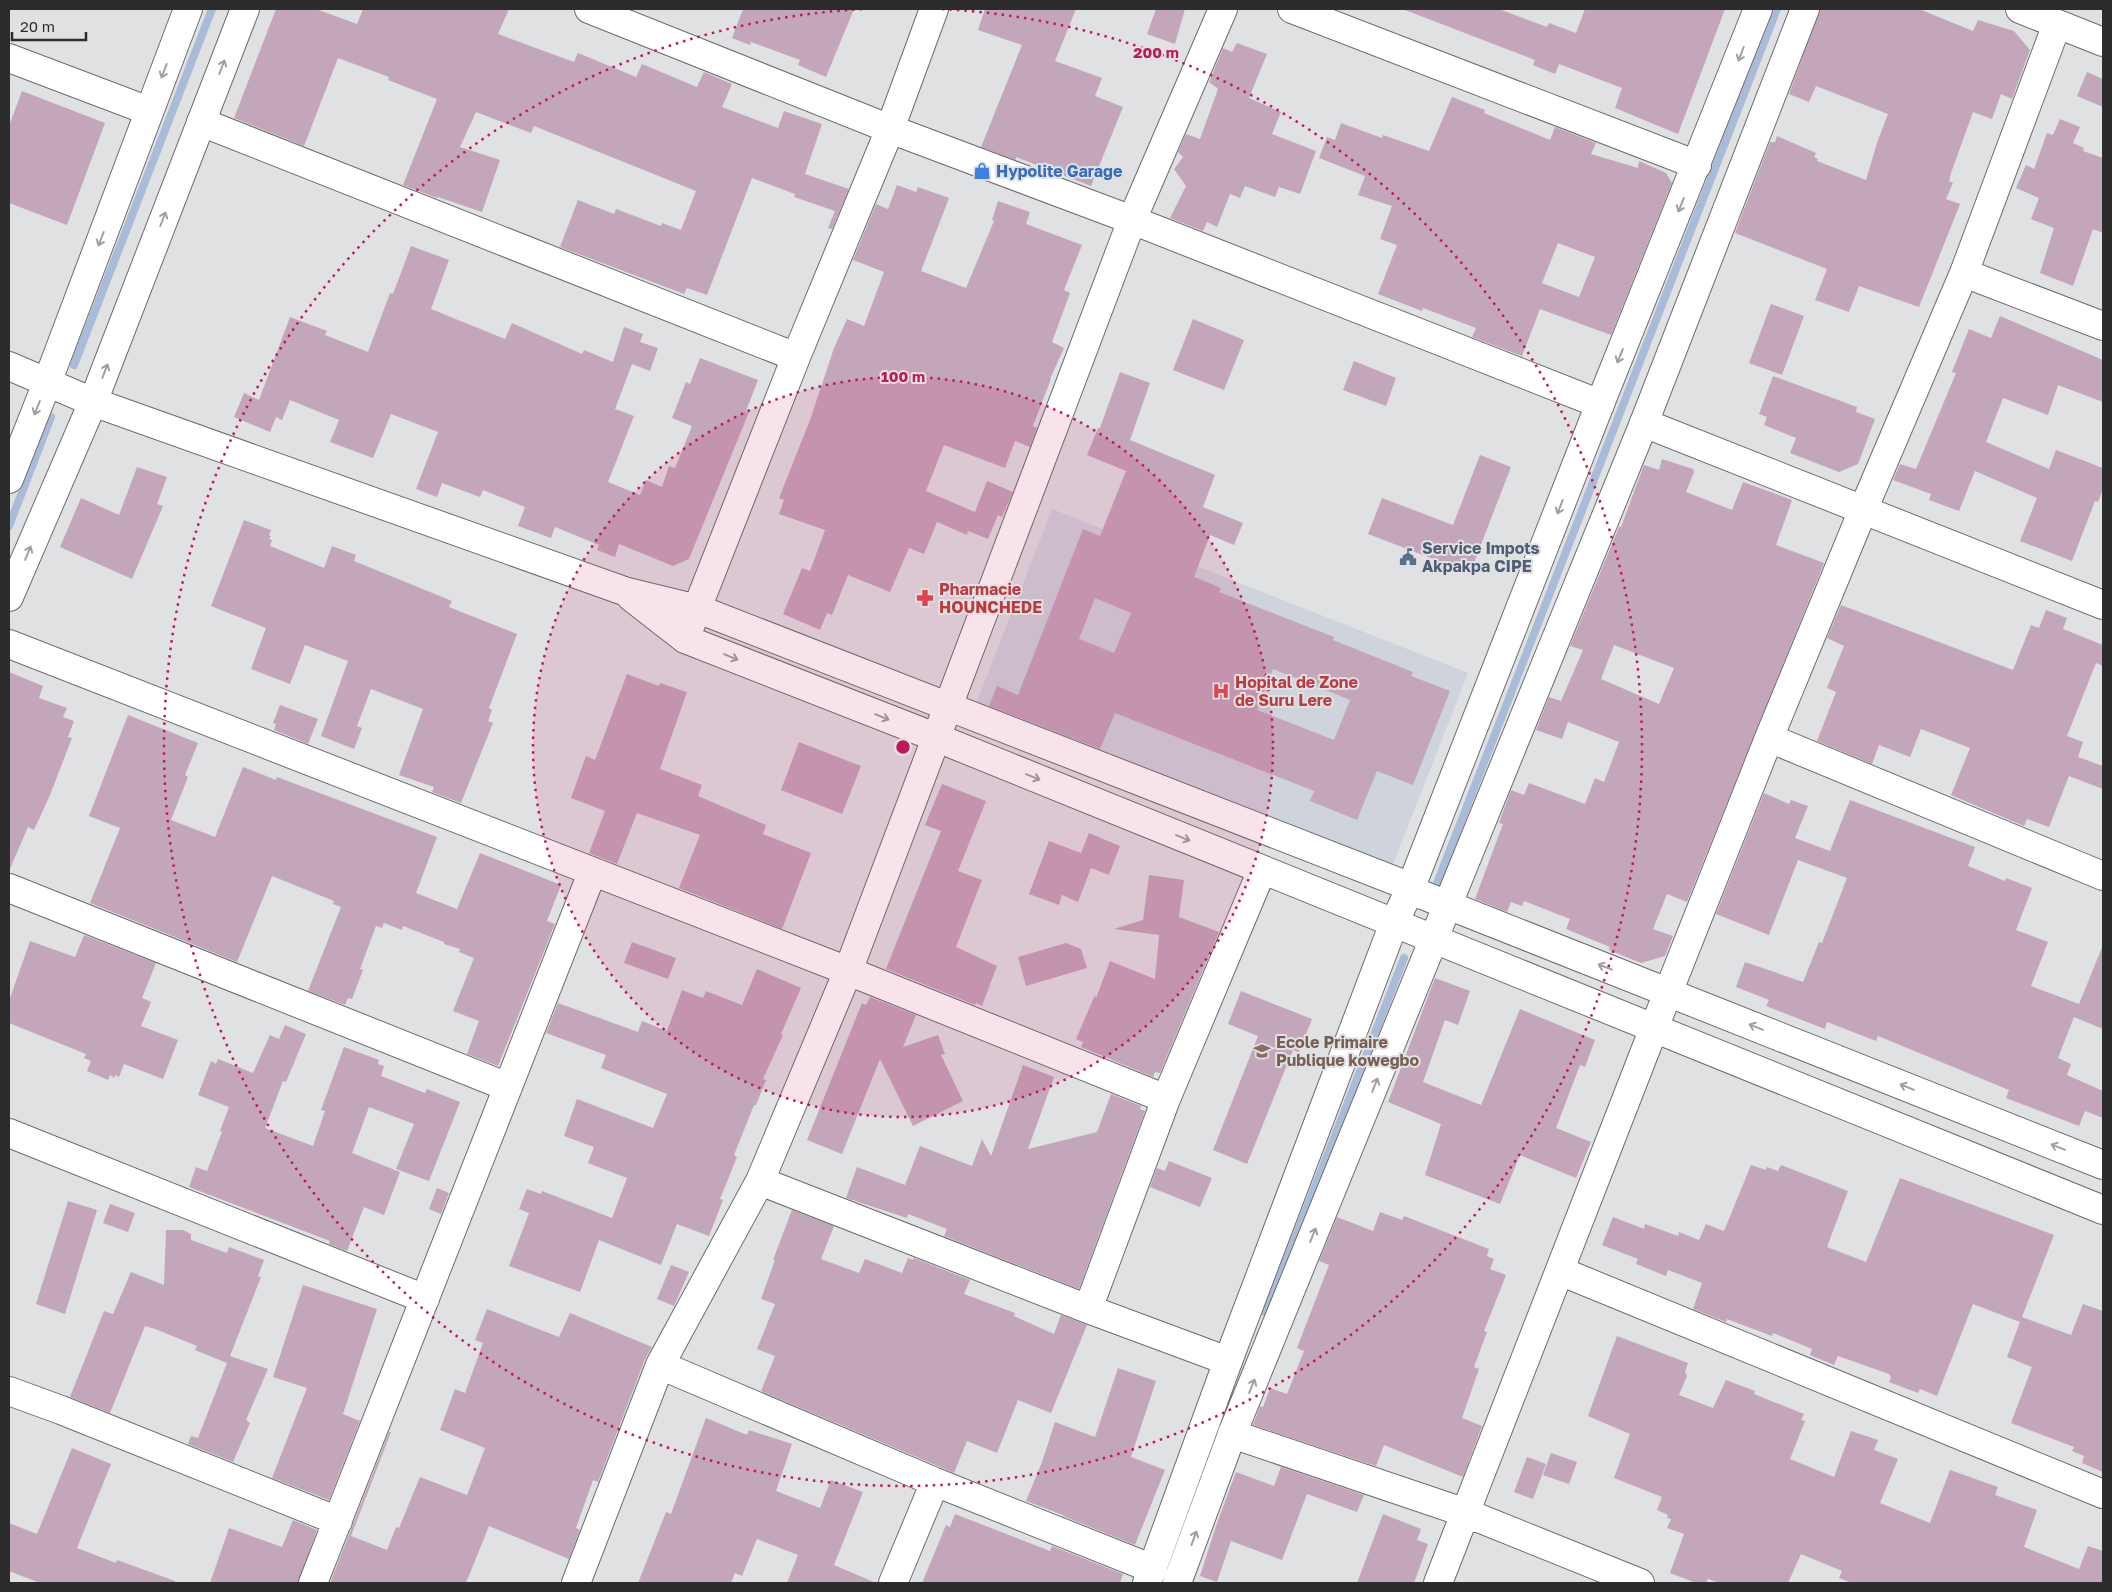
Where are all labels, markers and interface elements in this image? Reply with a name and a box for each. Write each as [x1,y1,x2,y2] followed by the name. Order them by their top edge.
[12,10,86,42] scale bar
[20,17,55,35] text: 20 m
[1133,43,1179,61] text: 200 m
[1735,46,1745,61] one-way arrow
[218,60,227,76] one-way arrow
[159,62,168,78] one-way arrow
[972,161,992,181] shop icon: Hypolite Garage
[996,161,1122,181] place label: Hypolite Garage
[1676,197,1685,212] one-way arrow
[159,212,168,227] one-way arrow
[96,231,105,246] one-way arrow
[1614,348,1624,363] one-way arrow
[101,364,111,379] one-way arrow
[881,367,925,385] text: 100 m
[32,399,41,415] one-way arrow
[1555,499,1564,514] one-way arrow
[1422,538,1540,576] place label: Service Impots Akpakpa CIPE
[24,546,34,561] one-way arrow
[1398,547,1418,567] public building icon: Service Impots Akpakpa CIPE
[939,579,1042,617] place label: Pharmacie HOUNCHEDE
[915,588,935,608] pharmacy icon: Pharmacie HOUNCHEDE
[723,653,738,662] one-way arrow
[1235,672,1358,710] place label: Hopital de Zone de Suru Lere
[1211,681,1231,701] hospital icon: Hopital de Zone de Suru Lere
[874,712,889,722] one-way arrow
[894,738,912,756] centre of rings
[1025,773,1040,782] one-way arrow
[1175,834,1190,844] one-way arrow
[1598,962,1613,971] one-way arrow
[1749,1021,1764,1031] one-way arrow
[1276,1032,1419,1070] place label: Ecole Primaire Publique kowegbo
[1252,1041,1272,1061] school or university icon: Ecole Primaire Publique kowegbo
[1370,1078,1380,1093] one-way arrow
[1900,1081,1915,1091] one-way arrow
[2051,1141,2066,1151] one-way arrow
[1309,1228,1318,1243] one-way arrow
[1247,1379,1257,1394] one-way arrow
[1190,1530,1199,1545] one-way arrow

